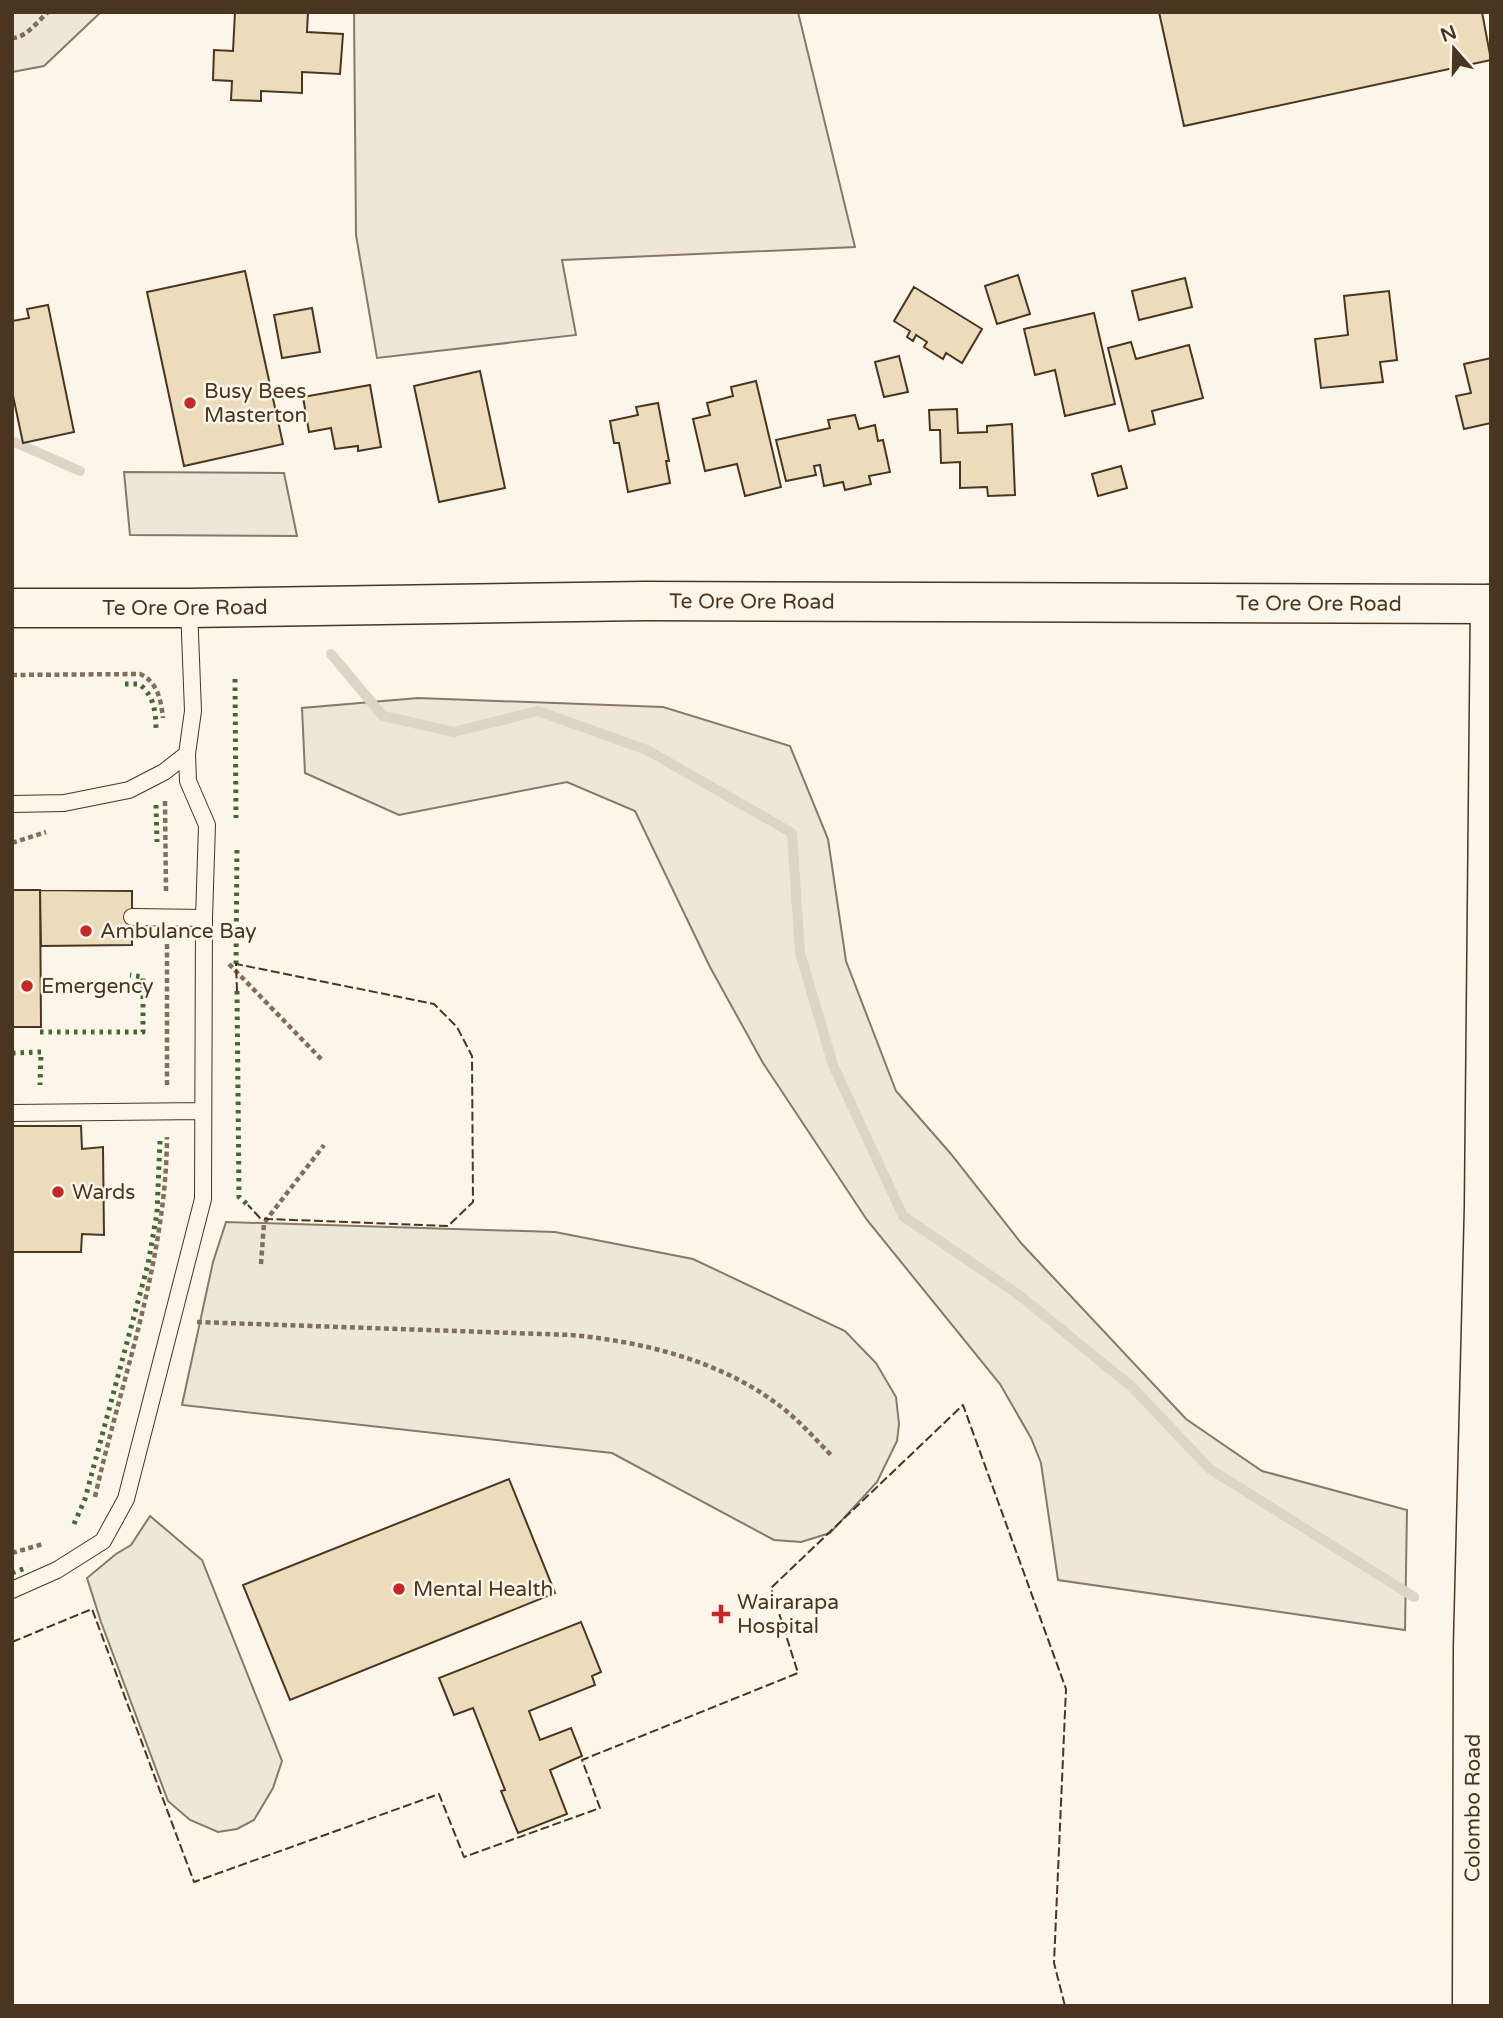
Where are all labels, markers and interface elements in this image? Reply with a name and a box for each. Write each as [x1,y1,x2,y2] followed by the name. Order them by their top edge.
[1419,14,1489,84] north arrow
[1438,21,1459,47] text: N
[204,379,307,428] place label: Busy Bees Masterton
[182,395,198,411] marker: Busy Bees Masterton
[669,589,835,615] street label: Te Ore Ore Road
[1236,591,1402,617] street label: Te Ore Ore Road
[102,595,268,621] street label: Te Ore Ore Road
[100,919,257,944] place label: Ambulance Bay
[78,923,94,939] marker: Ambulance Bay
[41,974,154,999] place label: Emergency
[19,978,35,994] marker: Emergency
[72,1180,135,1205] place label: Wards
[50,1184,66,1200] marker: Wards
[413,1577,553,1602] place label: Mental Health
[391,1581,407,1597] marker: Mental Health
[737,1590,839,1639] place label: Wairarapa Hospital
[711,1604,731,1624] marker: Wairarapa Hospital
[1460,1734,1486,1882] street label: Colombo Road

